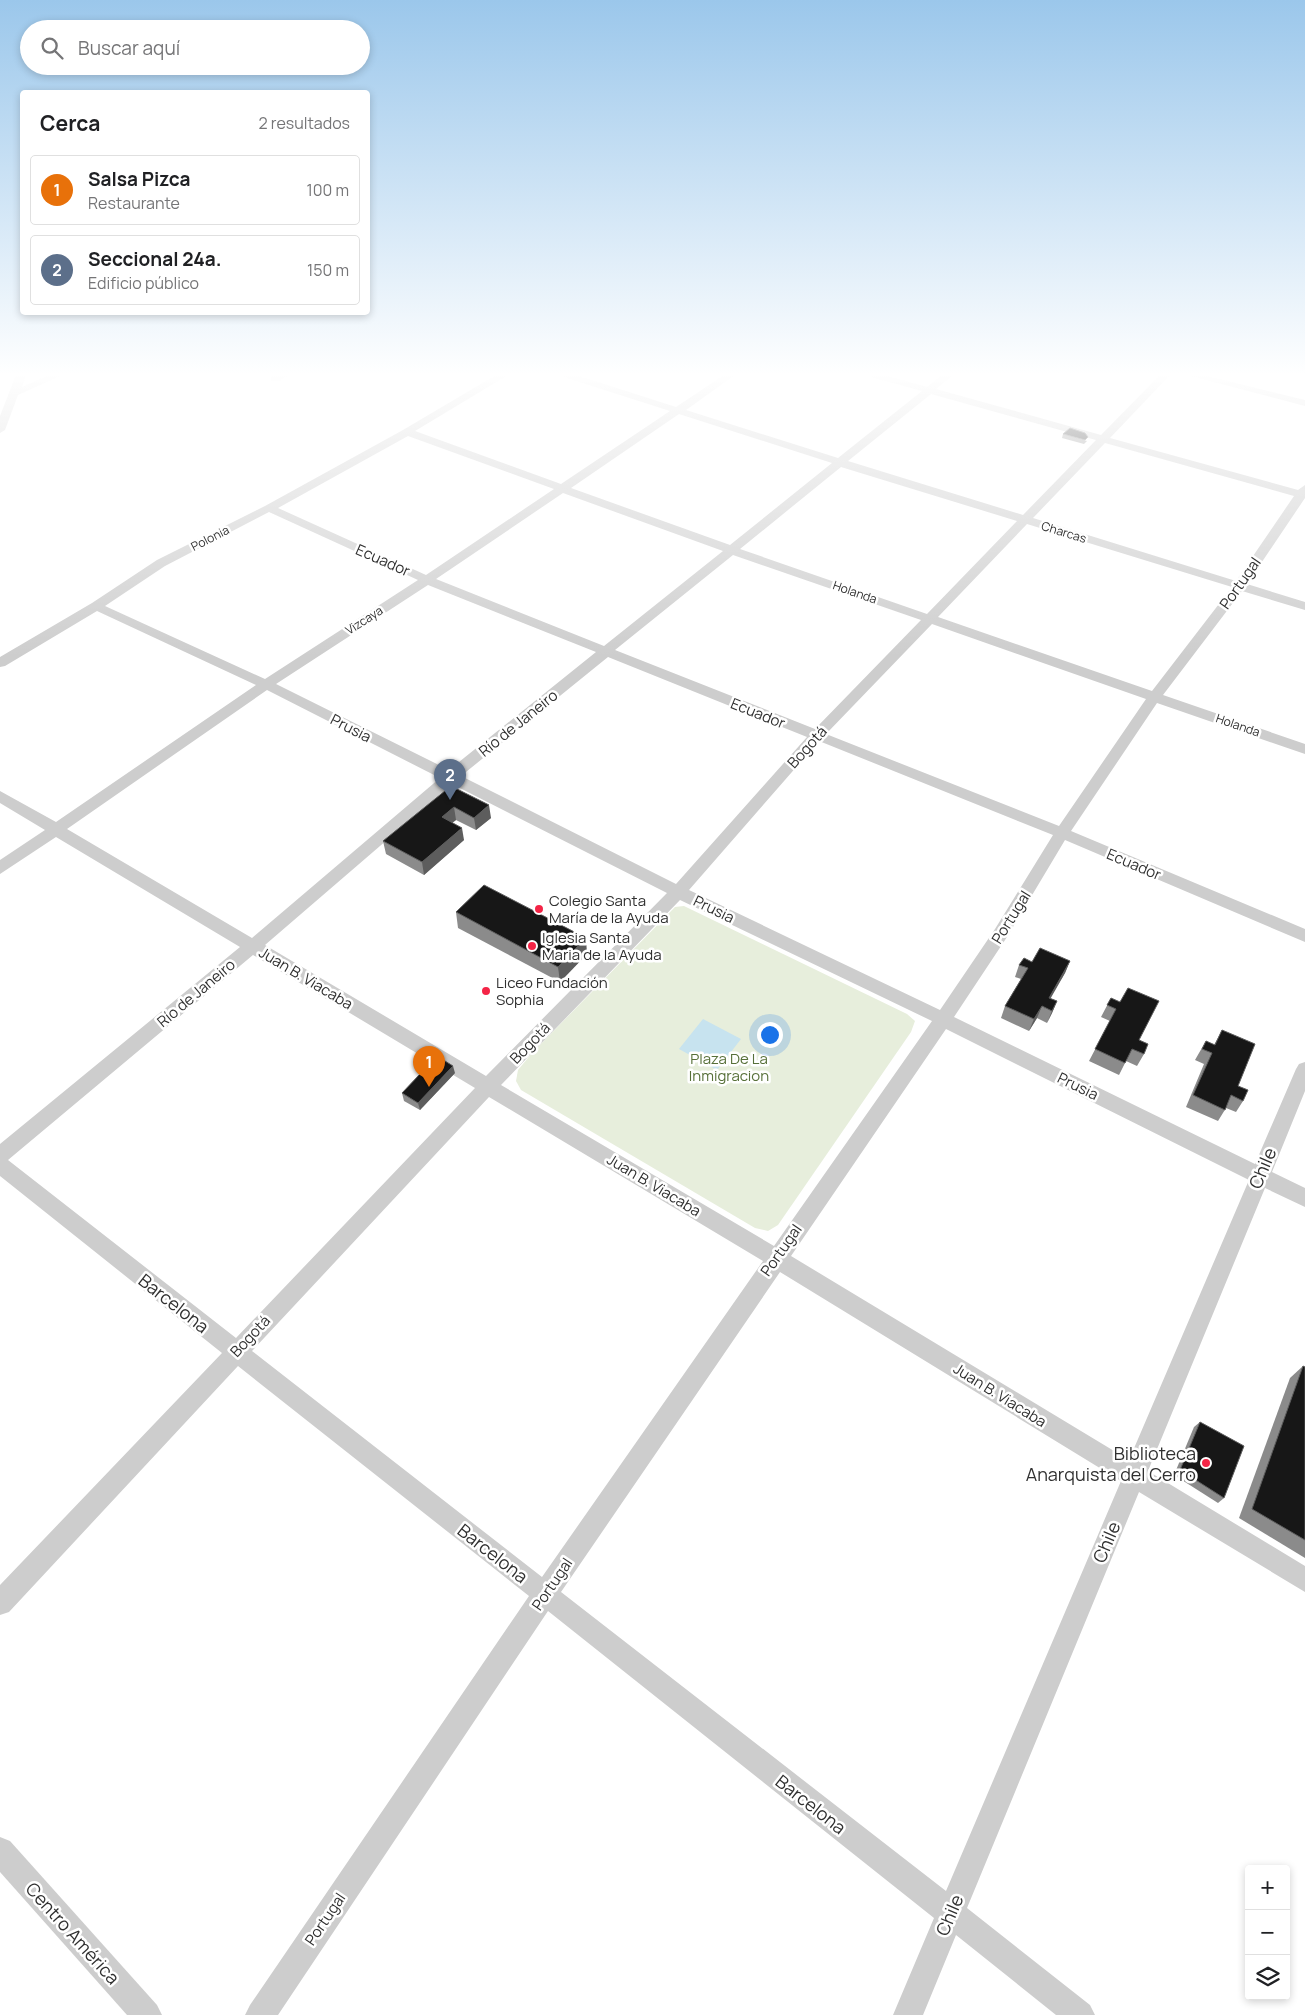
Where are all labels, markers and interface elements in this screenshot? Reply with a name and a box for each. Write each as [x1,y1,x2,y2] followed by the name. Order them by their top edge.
[20,20,370,75] search box
[38,34,66,62] icon: search
[78,35,180,61] text: Buscar aquí
[40,109,100,137] text: Cerca
[259,112,350,134] text: 2 resultados
[88,166,190,192] text: Salsa Pizca
[53,179,61,201] text: 1
[306,179,349,201] text: 100 m
[88,192,180,214] text: Restaurante
[88,246,221,272] text: Seccional 24a.
[52,259,62,281] text: 2
[307,259,349,281] text: 150 m
[88,272,199,294] text: Edificio público
[1039,517,1089,547] street label: Charcas
[188,521,232,555] street label: Polonia
[353,539,414,581] street label: Ecuador
[1214,553,1266,613] street label: Portugal
[831,577,879,607] street label: Holanda
[342,602,386,638] street label: Vizcaya
[474,685,562,761] street label: Río de Janeiro
[728,693,789,734] street label: Ecuador
[327,709,375,747] street label: Prusia
[1214,710,1262,740] street label: Holanda
[782,721,832,773] street label: Bogotá
[434,759,466,800] pin: 2
[1104,843,1165,885] street label: Ecuador
[986,886,1036,948] street label: Portugal
[549,890,668,928] place label: Colegio Santa María de la Ayuda
[690,890,738,928] street label: Prusia
[533,903,545,915] marker: Colegio Santa María de la Ayuda
[542,927,661,965] place label: Iglesia Santa Maria de la Ayuda
[526,940,538,952] marker: Iglesia Santa Maria de la Ayuda
[255,942,357,1014] street label: Juan B. Viacaba
[152,954,240,1032] street label: Río de Janeiro
[496,972,608,1010] place label: Liceo Fundación Sophia
[480,985,492,997] marker: Liceo Fundación Sophia
[505,1018,555,1068] street label: Bogotá
[757,1022,783,1048] your location
[413,1046,445,1087] pin: 1
[689,1048,769,1086] park label: Plaza De La Inmigracion
[1054,1067,1102,1105] street label: Prusia
[1243,1144,1281,1192] street label: Chile
[603,1149,705,1221] street label: Juan B. Viacaba
[755,1220,807,1280] street label: Portugal
[134,1268,214,1338] street label: Barcelona
[225,1310,275,1362] street label: Bogotá
[949,1358,1051,1432] street label: Juan B. Viacaba
[1026,1441,1196,1486] place label: Biblioteca Anarquista del Cerro
[1200,1457,1212,1469] marker: Biblioteca Anarquista del Cerro
[453,1518,533,1588] street label: Barcelona
[1087,1518,1125,1566] street label: Chile
[527,1554,577,1614] street label: Portugal
[771,1769,851,1839] street label: Barcelona
[1245,1865,1290,2000] map controls
[1245,1865,1290,1910] button: +
[21,1877,125,1989] street label: Centro América
[300,1889,350,1949] street label: Portugal
[930,1891,968,1939] street label: Chile
[1245,1910,1290,1955] button: −
[1245,1955,1290,2000] button: layers

